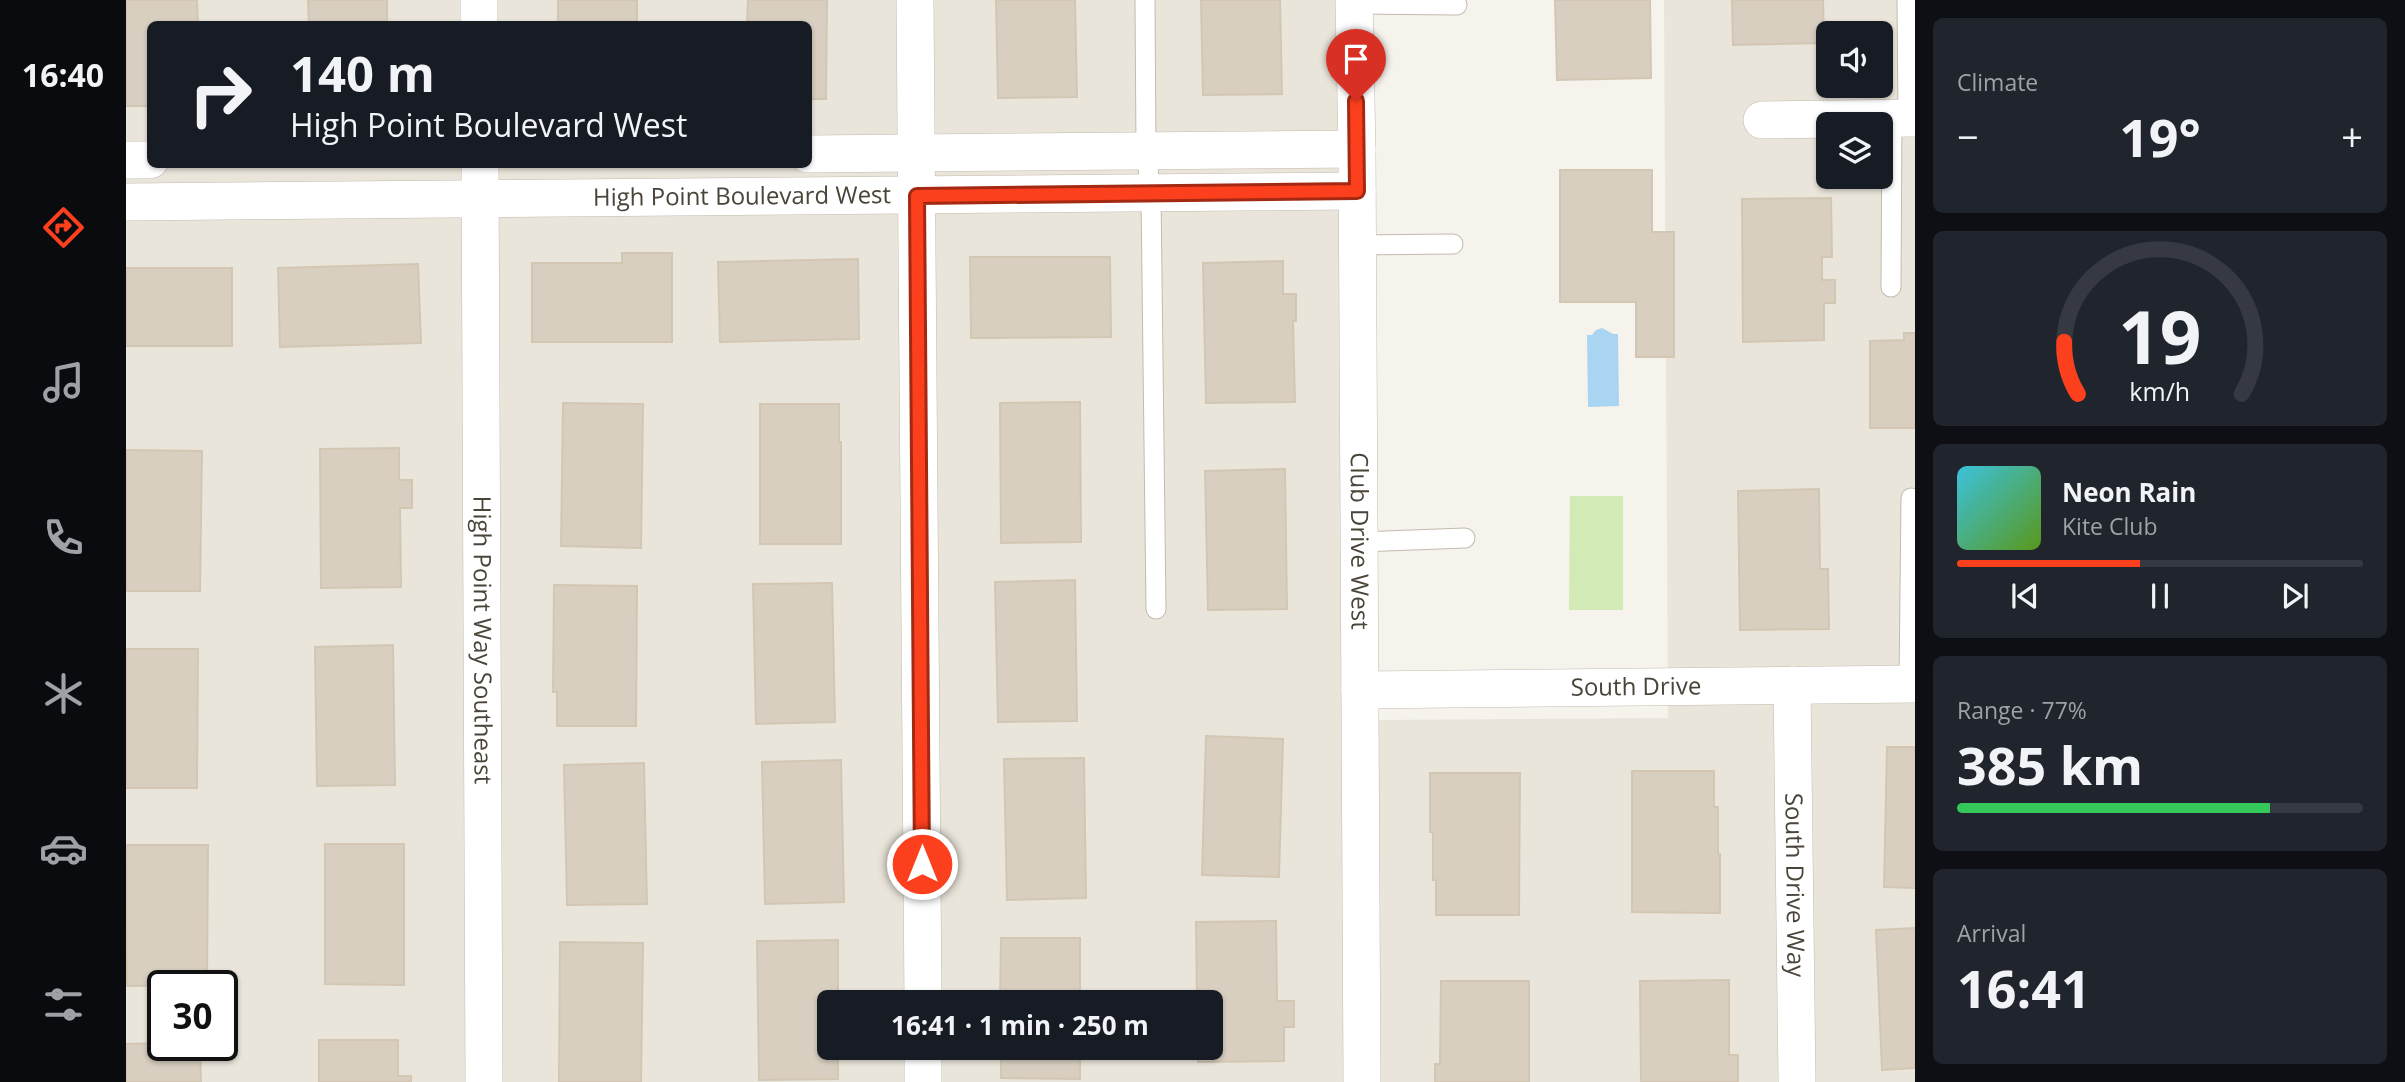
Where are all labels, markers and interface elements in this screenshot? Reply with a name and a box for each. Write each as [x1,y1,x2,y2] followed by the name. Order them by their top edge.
[1816,21,1893,189] map controls
[1816,21,1893,98] button: sound
[1326,29,1386,101] pin
[290,40,435,106] text: 140 m
[1337,40,1375,78] icon: arrive
[175,49,266,140] icon: right
[22,53,104,96] text: 16:40
[1957,66,2038,98] text: Climate
[2119,101,2201,172] text: 19°
[290,103,687,146] text: High Point Boulevard West
[1957,110,1979,162] text: −
[2341,110,2363,162] text: +
[1816,112,1893,189] button: layers
[593,177,891,213] street label: High Point Boulevard West
[39,203,88,252] icon: directions
[2118,287,2202,386] text: 19
[39,358,88,407] icon: music
[2130,374,2190,408] text: km/h
[1344,452,1378,630] street label: Club Drive West
[2062,474,2196,510] text: Neon Rain
[466,496,501,784] street label: High Point Way Southeast
[2062,510,2157,542] text: Kite Club
[39,513,88,562] icon: phone
[2006,577,2044,615] icon: previous
[2141,577,2179,615] icon: pause
[2276,577,2314,615] icon: next
[1570,668,1701,703] street label: South Drive
[39,669,88,718] icon: climate
[1957,694,2087,726] text: Range · 77%
[1957,729,2143,800] text: 385 km
[1778,793,1814,978] street label: South Drive Way
[39,824,88,873] icon: car
[885,827,959,901] position arrow
[1957,917,2026,949] text: Arrival
[1957,952,2091,1023] text: 16:41
[147,970,238,1061] speed limit sign: 30
[39,980,88,1029] icon: filters
[891,1007,1149,1043] text: 16:41 · 1 min · 250 m

